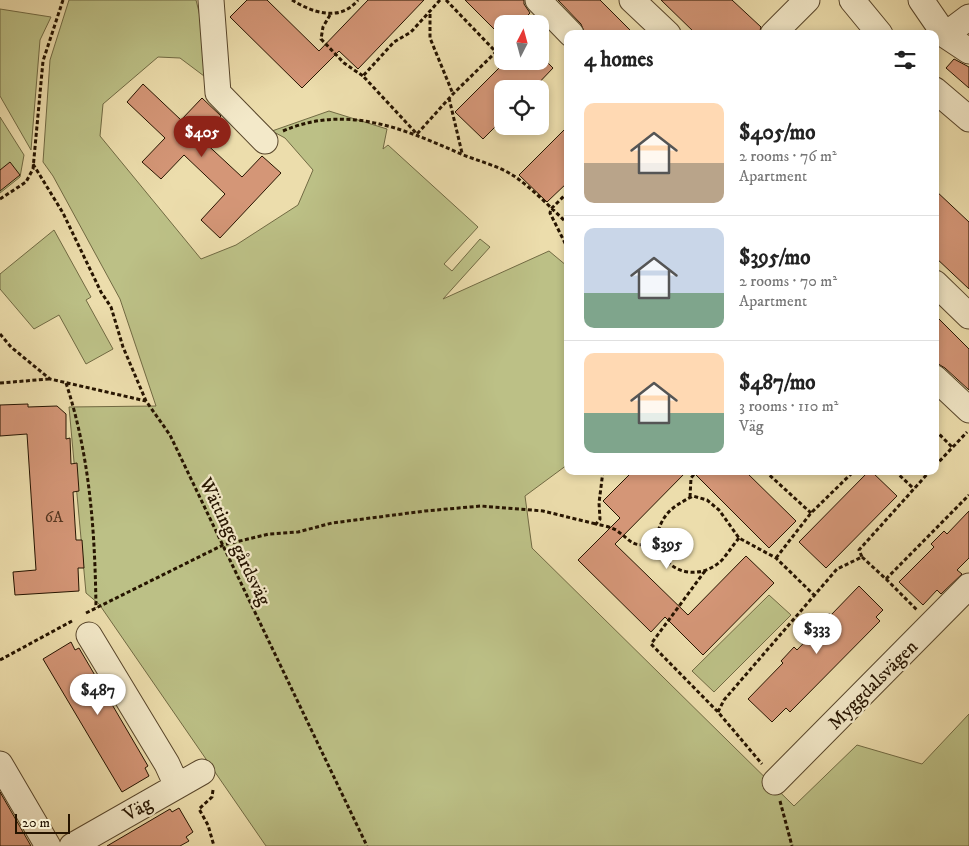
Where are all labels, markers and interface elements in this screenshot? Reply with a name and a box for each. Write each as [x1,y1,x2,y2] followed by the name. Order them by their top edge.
[494,15,549,70] north arrow
[494,15,549,135] map controls
[891,46,919,74] icon: filters
[584,47,653,73] text: 4 homes
[494,80,549,135] button: locate
[172,116,232,158] pin: $405
[739,120,816,146] text: $405/mo
[185,122,219,142] text: $405
[624,123,684,183] icon: home
[739,146,837,166] text: 2 rooms · 76 m²
[739,166,807,186] text: Apartment
[739,245,810,271] text: $395/mo
[624,248,684,308] icon: home
[739,271,837,291] text: 2 rooms · 70 m²
[739,291,807,311] text: Apartment
[739,370,816,396] text: $487/mo
[624,373,684,433] icon: home
[739,396,838,416] text: 3 rooms · 110 m²
[739,416,764,436] text: Väg
[193,473,276,610] street label: Wättinge gårdsväg
[45,507,64,527] house number: 6A
[637,528,697,570] pin: $395
[652,534,682,554] text: $395
[787,612,847,655] pin: $333
[804,619,830,639] text: $333
[823,635,923,735] street label: Myggdalsvägen
[68,674,128,716] pin: $487
[81,680,115,700] text: $487
[118,792,157,827] street label: Väg
[15,811,70,834] scale bar
[22,814,50,832] text: 20 m

